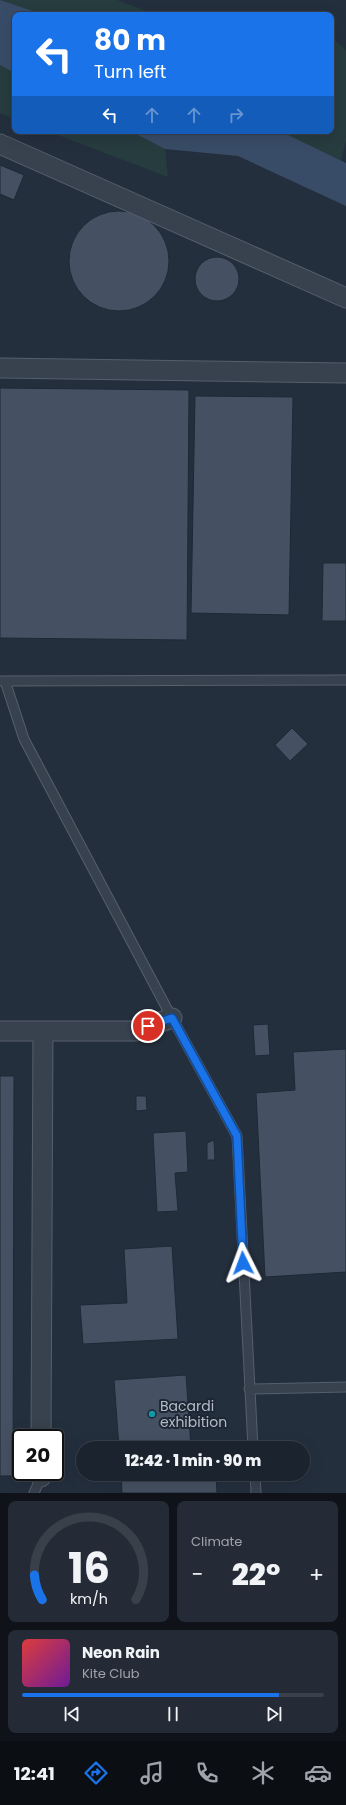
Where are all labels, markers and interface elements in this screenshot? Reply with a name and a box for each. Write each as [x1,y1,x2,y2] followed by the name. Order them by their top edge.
[94,21,166,60] text: 80 m
[28,28,80,80] icon: left
[94,59,166,84] text: Turn left
[99,104,121,126] icon: left
[141,104,163,126] icon: ahead
[183,104,205,126] icon: ahead
[225,104,247,126] icon: right
[131,1009,165,1043] pin
[137,1015,159,1037] icon: arrive
[222,1242,264,1284] position arrow
[160,1396,227,1432] place label: Bacardi exhibition
[147,1409,157,1419] marker: Bacardi exhibition
[12,1429,64,1481] speed limit sign: 20
[125,1450,261,1471] text: 12:42 · 1 min · 90 m
[191,1532,242,1551] text: Climate
[67,1538,110,1597] text: 16
[232,1553,280,1596] text: 22°
[191,1559,203,1590] text: −
[309,1559,324,1590] text: +
[69,1588,108,1608] text: km/h
[82,1642,160,1663] text: Neon Rain
[82,1664,140,1683] text: Kite Club
[61,1703,83,1725] icon: previous
[162,1703,184,1725] icon: pause
[263,1703,285,1725] icon: next
[82,1759,110,1787] icon: directions
[138,1759,166,1787] icon: music
[193,1759,221,1787] icon: phone
[249,1759,277,1787] icon: climate
[304,1759,332,1787] icon: car
[14,1761,55,1786] text: 12:41

